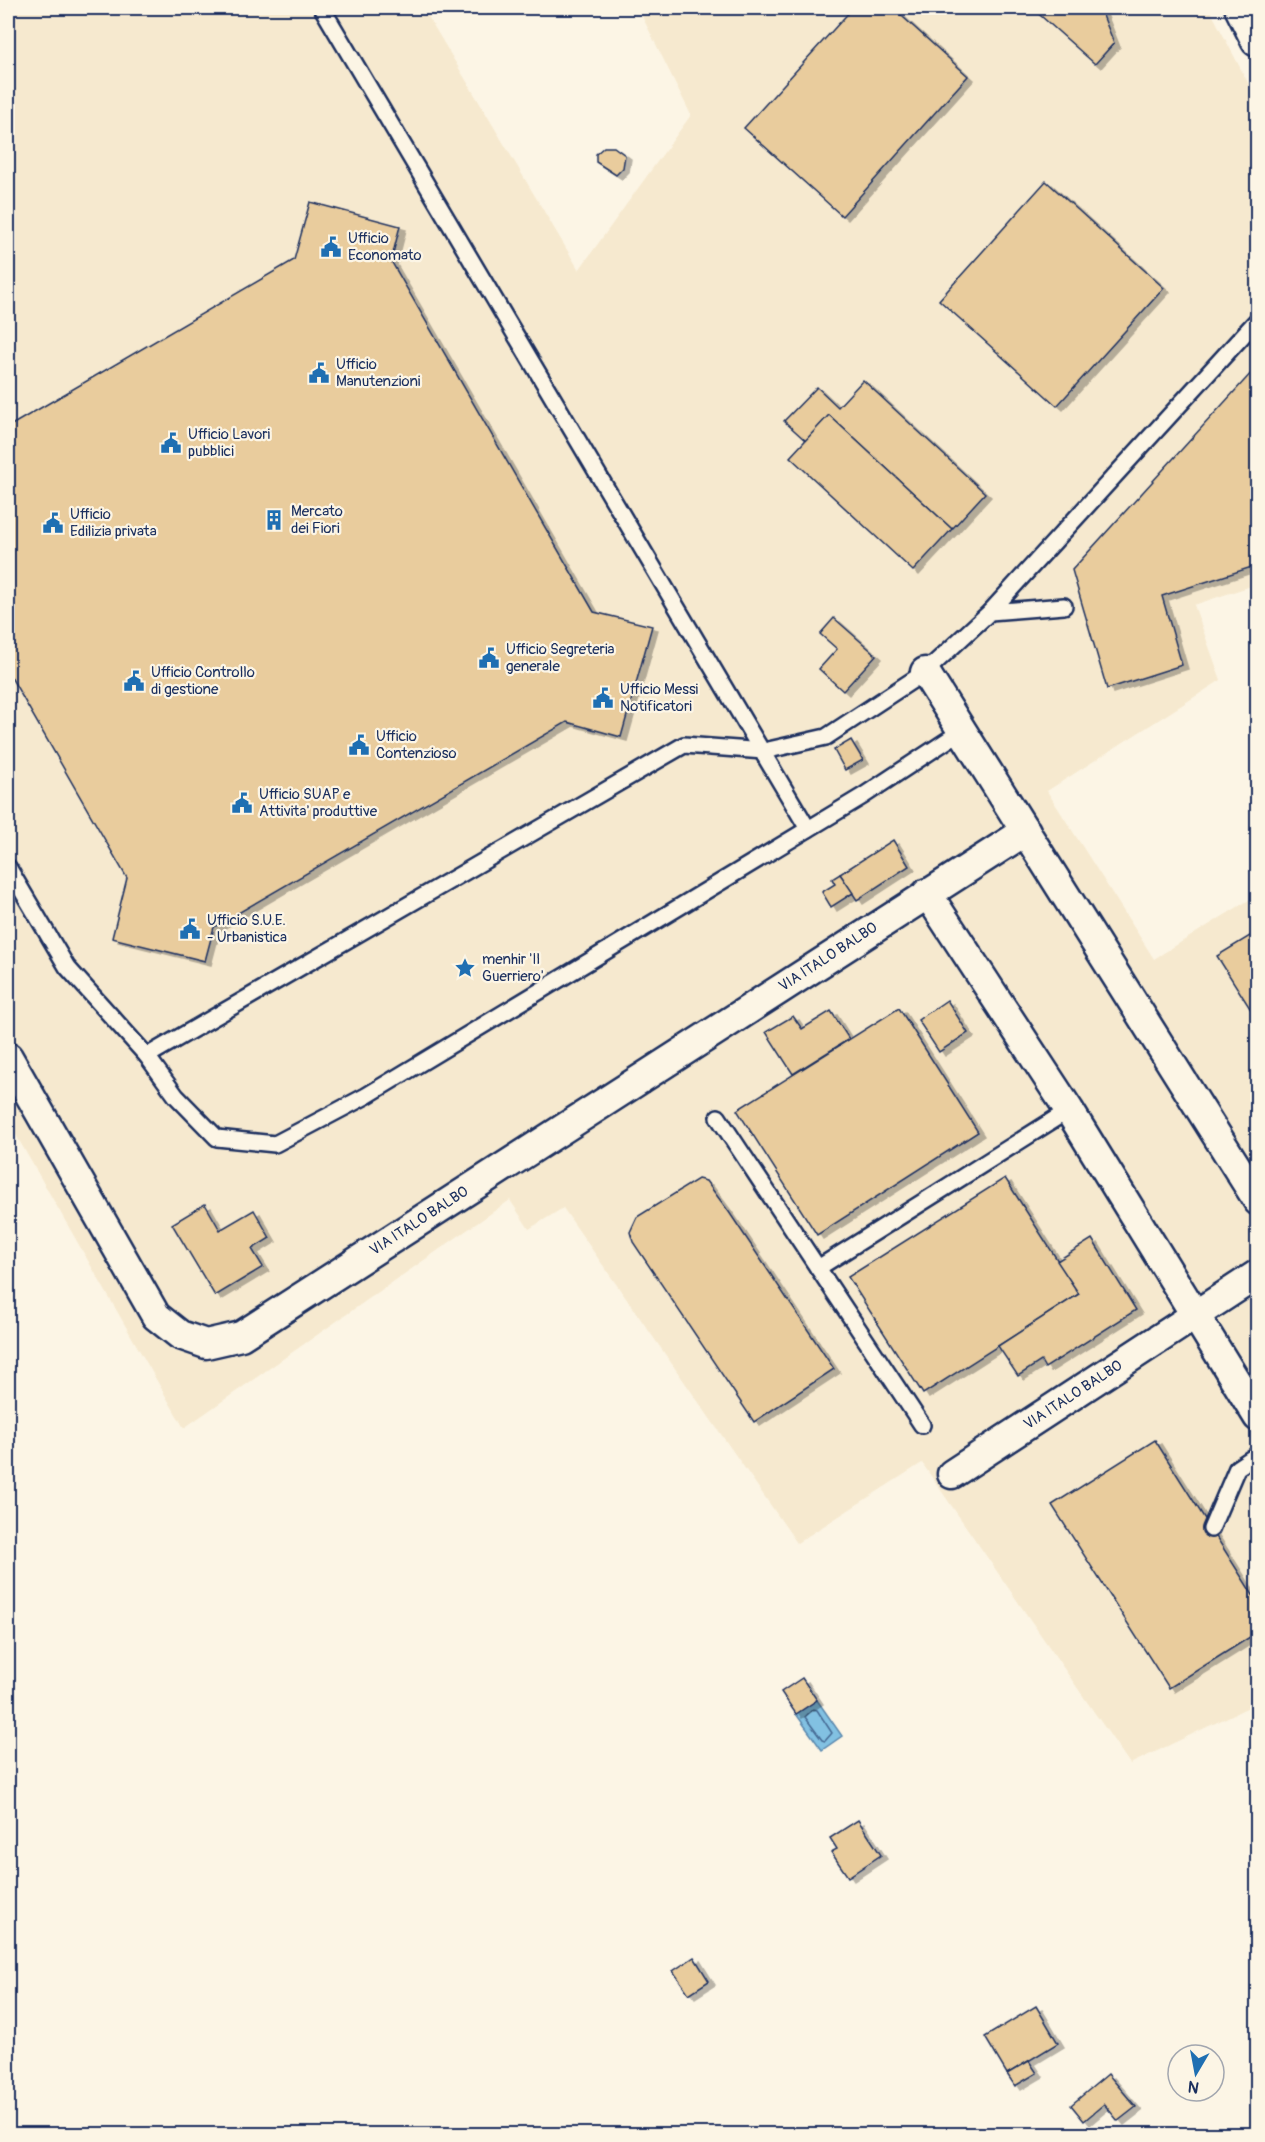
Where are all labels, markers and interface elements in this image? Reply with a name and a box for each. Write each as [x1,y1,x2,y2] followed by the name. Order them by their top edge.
[348,229,422,265] place label: Ufficio Economato
[319,235,343,259] public building icon: Ufficio Economato
[336,355,421,391] place label: Ufficio Manutenzioni
[307,361,331,385] public building icon: Ufficio Manutenzioni
[188,425,271,461] place label: Ufficio Lavori pubblici
[159,431,183,455] public building icon: Ufficio Lavori pubblici
[291,502,343,538] place label: Mercato dei Fiori
[70,505,157,541] place label: Ufficio Edilizia privata
[262,508,286,532] building icon: Mercato dei Fiori
[41,511,65,535] public building icon: Ufficio Edilizia privata
[506,640,615,676] place label: Ufficio Segreteria generale
[477,646,501,670] public building icon: Ufficio Segreteria generale
[151,663,255,699] place label: Ufficio Controllo di gestione
[122,669,146,693] public building icon: Ufficio Controllo di gestione
[620,680,699,716] place label: Ufficio Messi Notificatori
[591,686,615,710] public building icon: Ufficio Messi Notificatori
[376,727,456,763] place label: Ufficio Contenzioso
[347,733,371,757] public building icon: Ufficio Contenzioso
[259,785,378,821] place label: Ufficio SUAP e Attivita' produttive
[230,791,254,815] public building icon: Ufficio SUAP e Attivita' produttive
[207,911,287,947] place label: Ufficio S.U.E. - Urbanistica
[178,917,202,941] public building icon: Ufficio S.U.E. - Urbanistica
[775,918,881,996] street label: VIA ITALO BALBO
[482,950,544,986] place label: menhir 'Il Guerriero'
[453,956,477,980] place icon: menhir 'Il Guerriero'
[366,1182,472,1260] street label: VIA ITALO BALBO
[1020,1356,1126,1434] street label: VIA ITALO BALBO
[1166,2043,1226,2103] north arrow
[1186,2076,1201,2098] text: N

